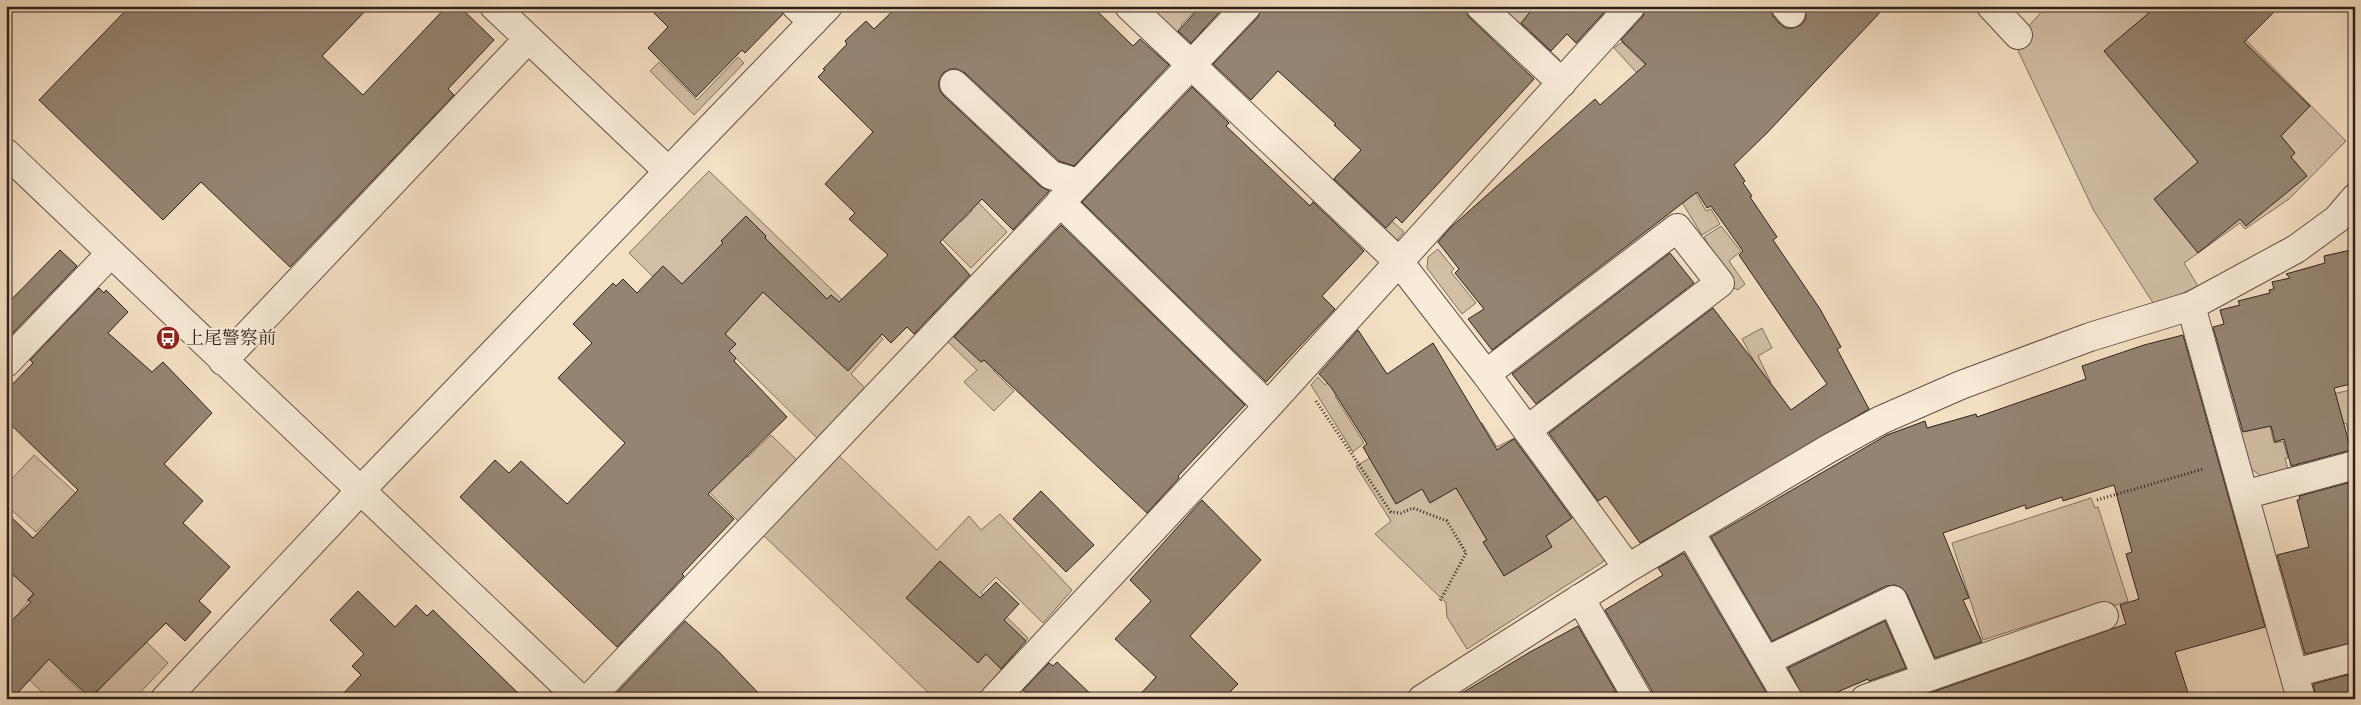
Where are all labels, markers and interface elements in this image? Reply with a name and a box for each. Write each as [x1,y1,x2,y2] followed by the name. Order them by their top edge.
[155,325,181,351] bus stop icon: 上尾警察前
[186,326,276,351] place label: 上尾警察前

